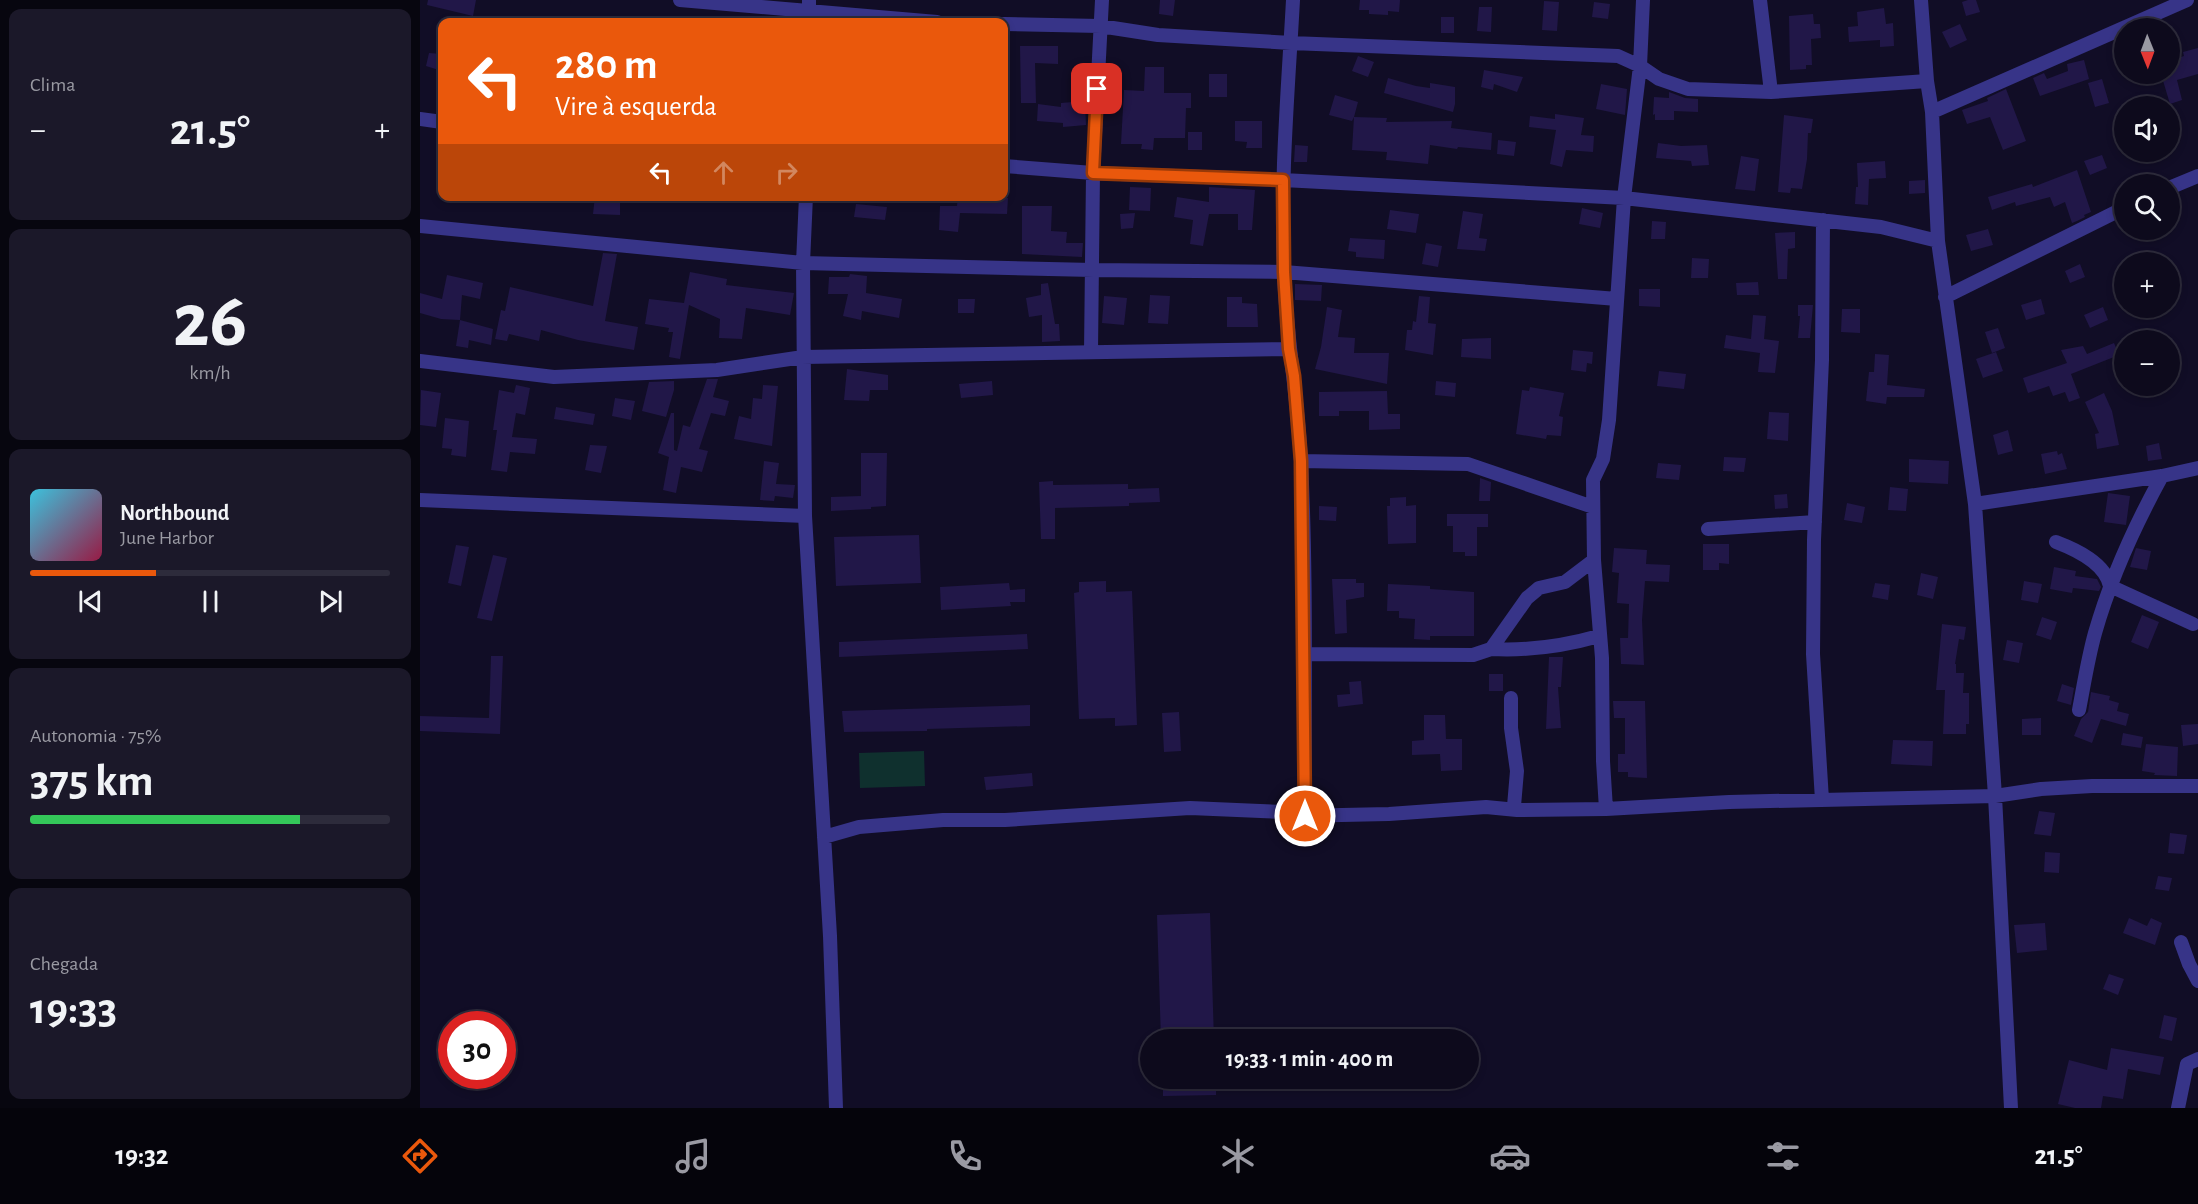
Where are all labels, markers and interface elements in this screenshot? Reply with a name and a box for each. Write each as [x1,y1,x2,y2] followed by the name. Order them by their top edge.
[2114,18,2180,84] north arrow
[2114,18,2180,396] map controls
[456,42,534,120] icon: left
[555,44,658,86] text: 280 m
[1071,63,1122,114] pin
[1080,72,1113,105] icon: arrive
[30,75,75,95] text: Clima
[555,93,717,120] text: Vire à esquerda
[2114,96,2180,162] button: sound
[170,108,250,153] text: 21.5°
[30,114,46,147] text: −
[374,114,390,147] text: +
[644,156,677,189] icon: left
[707,156,740,189] icon: ahead
[770,156,803,189] icon: right
[2114,174,2180,240] button: search
[2114,252,2180,318] button: +
[173,283,247,361] text: 26
[2114,330,2180,396] button: −
[189,363,231,383] text: km/h
[120,502,229,524] text: Northbound
[120,528,214,548] text: June Harbor
[74,585,107,618] icon: previous
[194,585,227,618] icon: pause
[314,585,347,618] icon: next
[30,726,161,746] text: Autonomia · 75%
[30,759,154,804] text: 375 km
[1273,784,1337,848] position arrow
[30,954,98,974] text: Chegada
[30,987,117,1032] text: 19:33
[438,1011,516,1089] speed limit sign: 30
[1226,1048,1393,1070] text: 19:33 · 1 min · 400 m
[399,1135,441,1177] icon: directions
[672,1135,714,1177] icon: music
[944,1135,986,1177] icon: phone
[1217,1135,1259,1177] icon: climate
[1489,1135,1531,1177] icon: car
[1762,1135,1804,1177] icon: filters
[115,1142,169,1169] text: 19:32
[2034,1142,2083,1169] text: 21.5°

